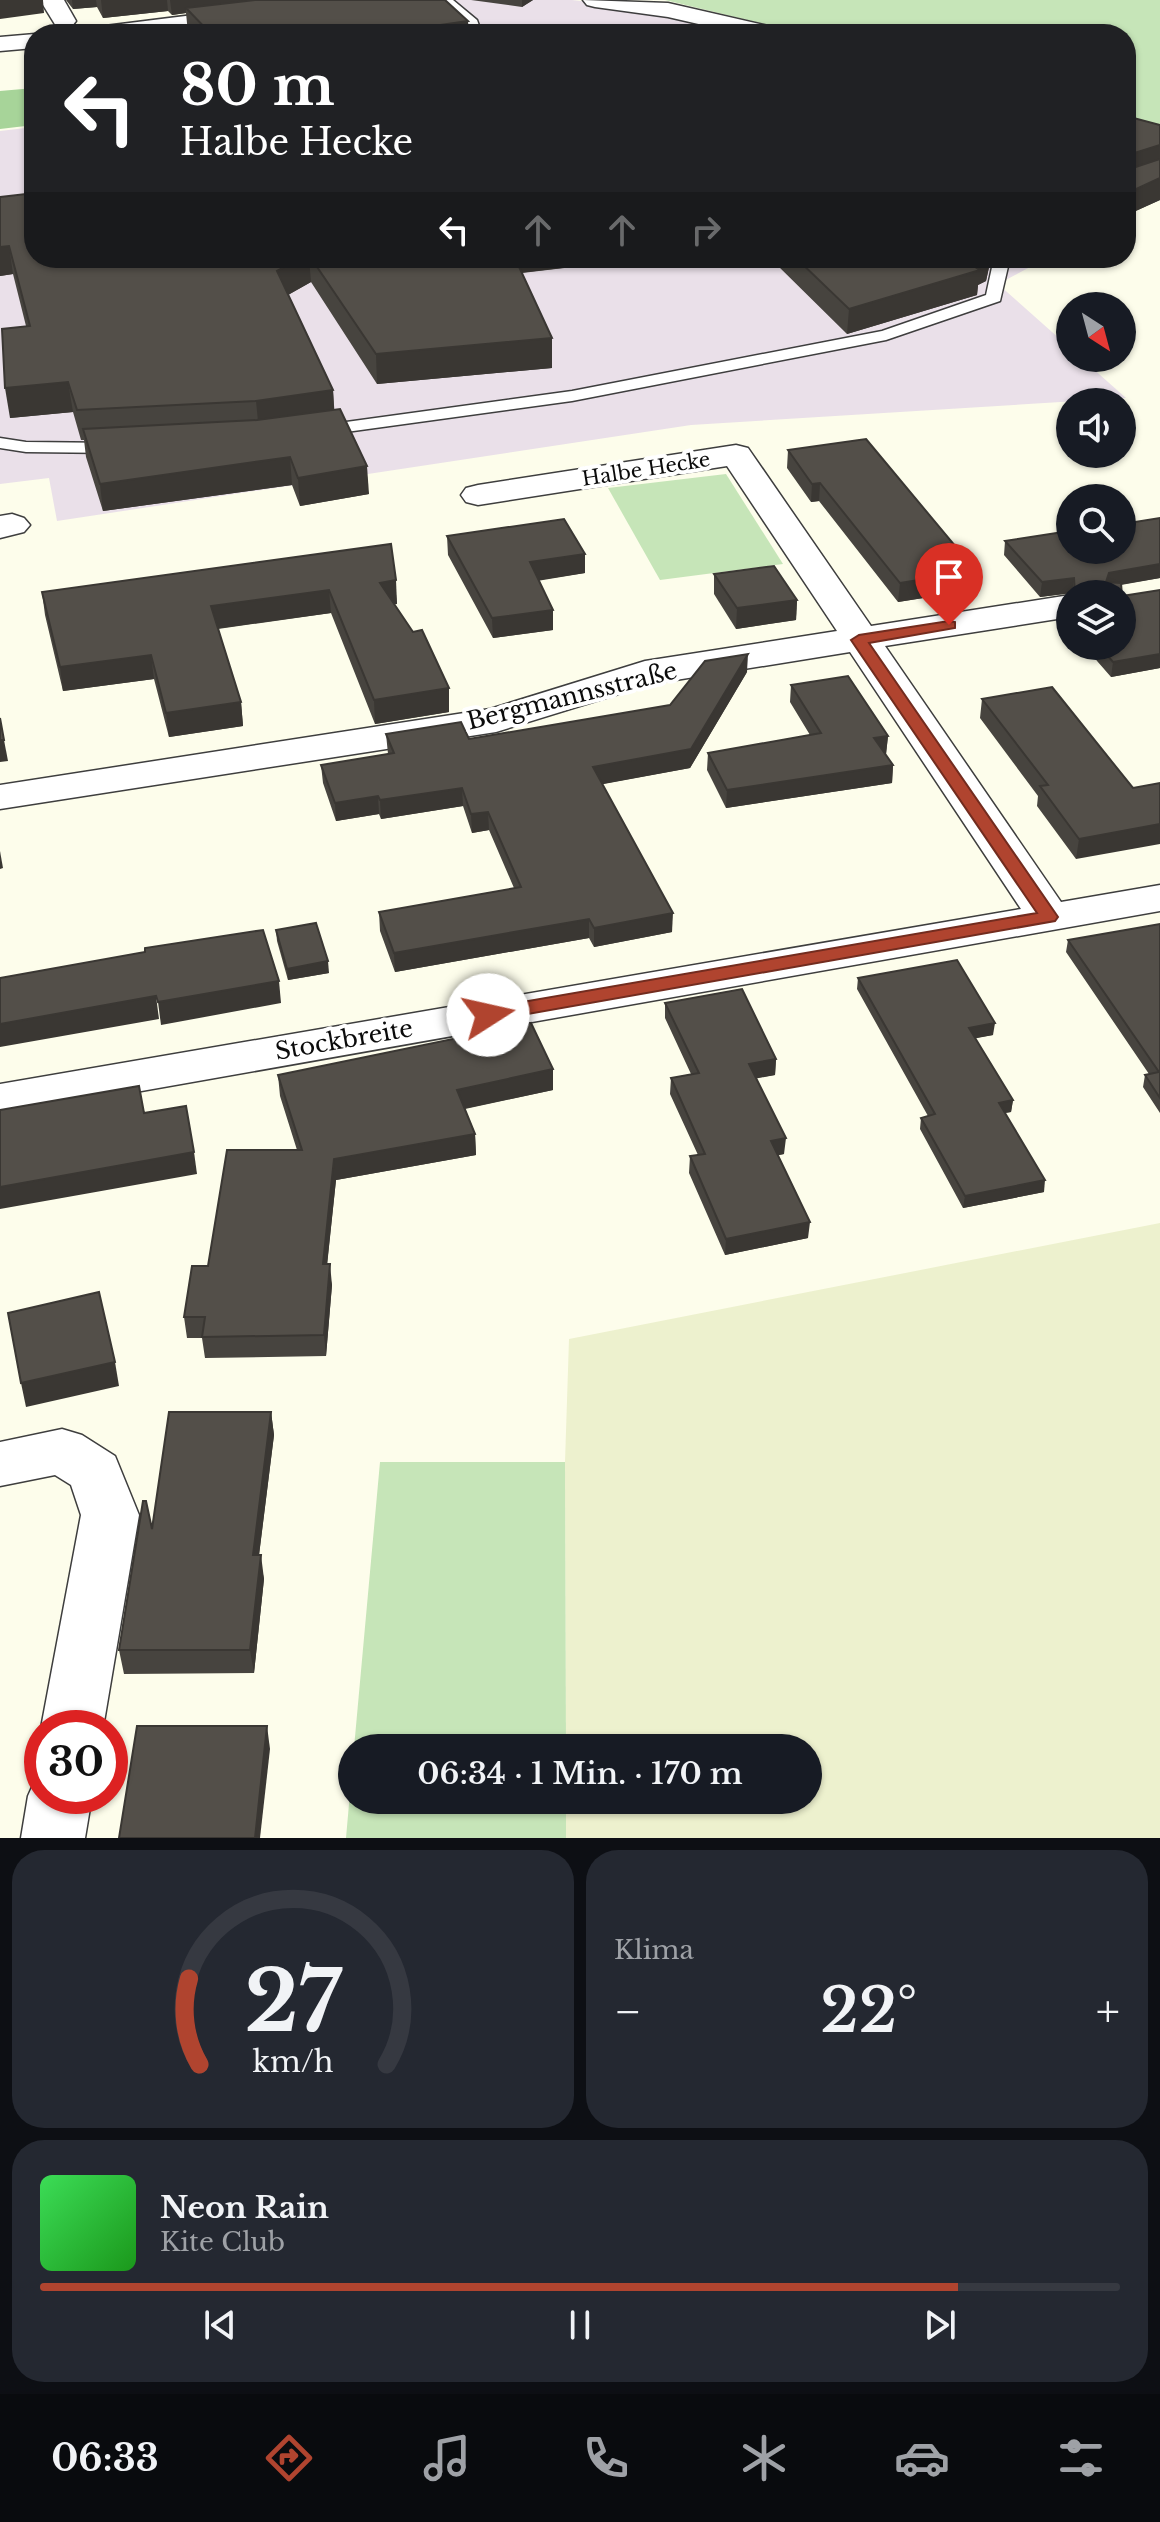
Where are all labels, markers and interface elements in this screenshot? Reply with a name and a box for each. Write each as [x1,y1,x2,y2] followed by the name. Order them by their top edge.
[180,51,335,120] text: 80 m
[48,56,152,160] icon: left
[180,120,413,165] text: Halbe Hecke
[432,208,476,252] icon: left
[516,208,560,252] icon: ahead
[600,208,644,252] icon: ahead
[684,208,728,252] icon: right
[1056,292,1136,372] north arrow
[1056,292,1136,660] map controls
[1056,388,1136,468] button: sound
[580,447,712,491] street label: Halbe Hecke
[1056,484,1136,564] button: search
[915,543,983,625] pin
[927,555,971,599] icon: arrive
[1056,580,1136,660] button: layers
[464,655,680,736] street label: Bergmannsstraße
[446,973,530,1057] position arrow
[273,1013,415,1066] street label: Stockbreite
[24,1710,128,1814] speed limit sign: 30
[417,1755,743,1792] text: 06:34 · 1 Min. · 170 m
[614,1934,694,1966] text: Klima
[244,1950,343,2053] text: 27
[820,1974,917,2048] text: 22°
[614,1984,642,2039] text: −
[1096,1984,1120,2039] text: +
[252,2044,334,2080] text: km/h
[160,2189,329,2226] text: Neon Rain
[160,2226,285,2258] text: Kite Club
[198,2303,242,2347] icon: previous
[558,2303,602,2347] icon: pause
[918,2303,962,2347] icon: next
[261,2430,317,2486] icon: directions
[419,2430,475,2486] icon: music
[578,2430,634,2486] icon: phone
[736,2430,792,2486] icon: climate
[894,2430,950,2486] icon: car
[1053,2430,1109,2486] icon: filters
[51,2436,159,2481] text: 06:33

